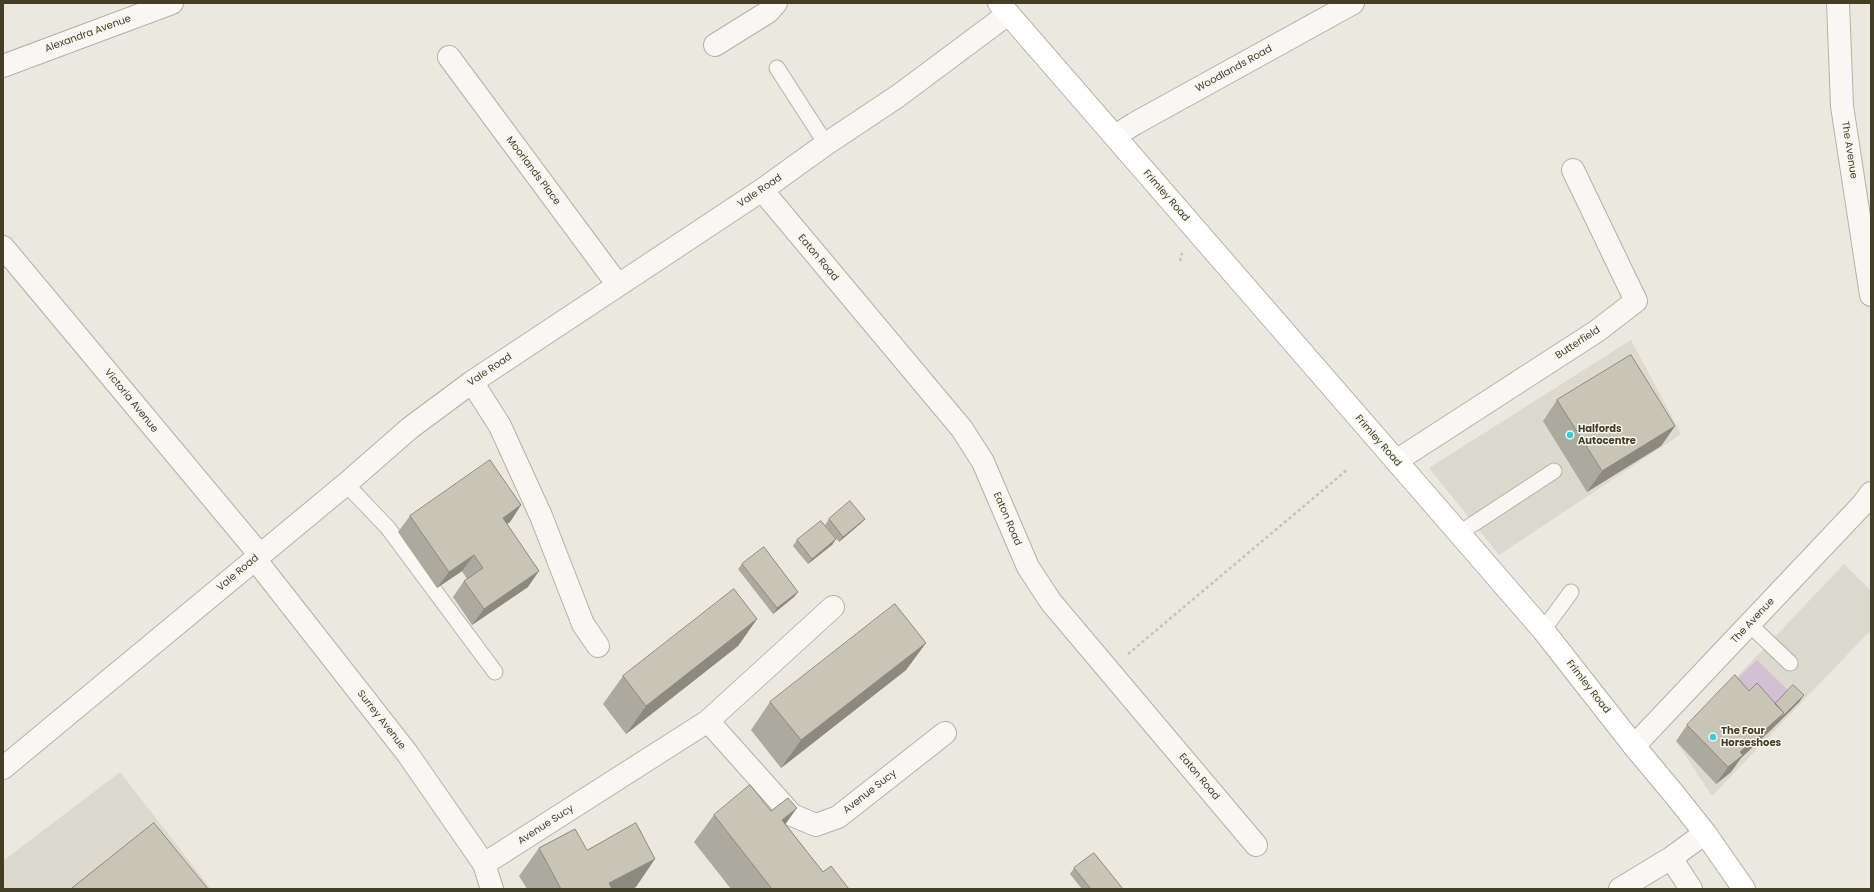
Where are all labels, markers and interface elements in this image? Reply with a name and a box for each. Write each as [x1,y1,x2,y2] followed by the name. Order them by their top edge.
[43,13,133,55] street label: Alexandra Avenue
[1194,43,1274,95] street label: Woodlands Road
[1839,120,1859,180] street label: The Avenue
[503,134,563,208] street label: Moorlands Place
[1140,168,1192,224] street label: Frimley Road
[736,172,784,210] street label: Vale Road
[795,232,841,284] street label: Eaton Road
[1553,324,1603,362] street label: Butterfield
[466,351,514,389] street label: Vale Road
[102,367,160,435] street label: Victoria Avenue
[1352,413,1404,469] street label: Frimley Road
[1578,423,1636,446] place label: Halfords Autocentre
[1565,430,1575,440] marker: Halfords Autocentre
[990,490,1024,548] street label: Eaton Road
[215,552,261,594] street label: Vale Road
[1729,596,1777,646] street label: The Avenue
[1563,658,1613,716] street label: Frimley Road
[354,688,408,752] street label: Surrey Avenue
[1721,725,1781,748] place label: The Four Horseshoes
[1708,732,1718,742] marker: The Four Horseshoes
[1176,751,1222,803] street label: Eaton Road
[841,768,899,816] street label: Avenue Sucy
[516,802,576,848] street label: Avenue Sucy

